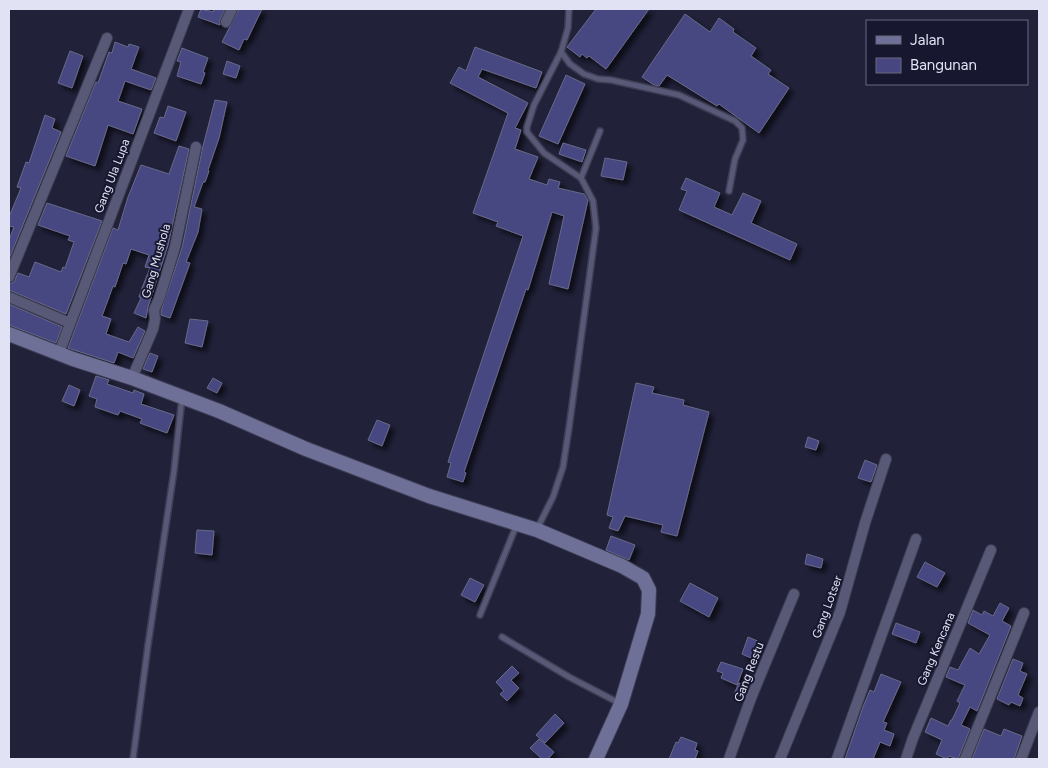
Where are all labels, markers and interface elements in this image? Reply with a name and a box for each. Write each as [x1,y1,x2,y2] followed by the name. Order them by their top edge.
[866,20,1028,85] legend
[910,31,945,49] text: Jalan
[910,56,977,74] text: Bangunan
[91,137,133,215] street label: Gang Ula Lupa
[139,222,173,300] street label: Gang Mushola
[809,574,845,640] street label: Gang Lotser
[914,610,958,688] street label: Gang Kencana
[731,640,767,704] street label: Gang Restu

